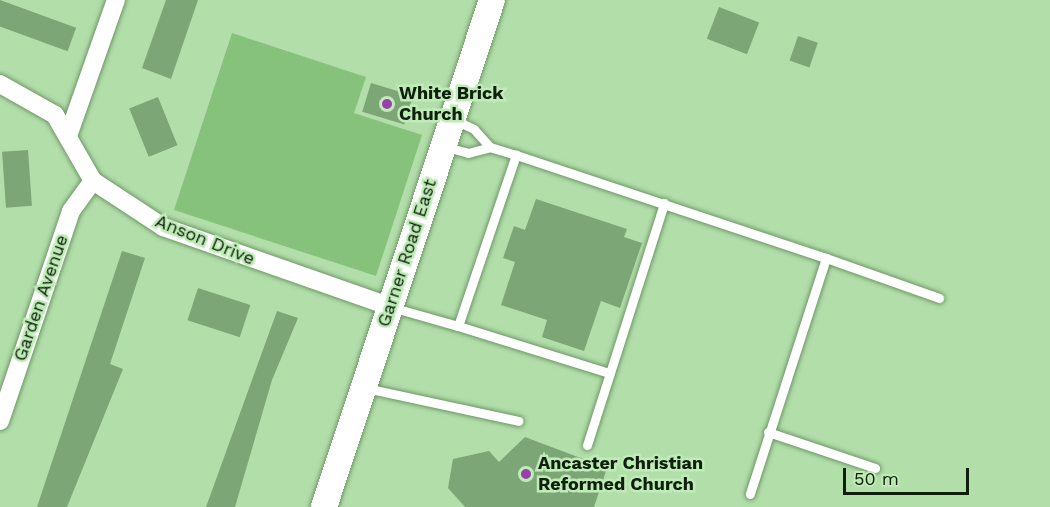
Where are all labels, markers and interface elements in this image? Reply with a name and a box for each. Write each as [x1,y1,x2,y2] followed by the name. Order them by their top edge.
[399,83,503,125] place label: White Brick Church
[380,97,394,111] marker: White Brick Church
[373,176,441,330] street label: Garner Road East
[152,210,258,270] street label: Anson Drive
[9,232,73,364] street label: Garden Avenue
[538,453,703,496] place label: Ancaster Christian Reformed Church
[846,456,972,494] scale bar
[519,467,533,481] marker: Ancaster Christian Reformed Church
[854,468,899,489] text: 50 m

